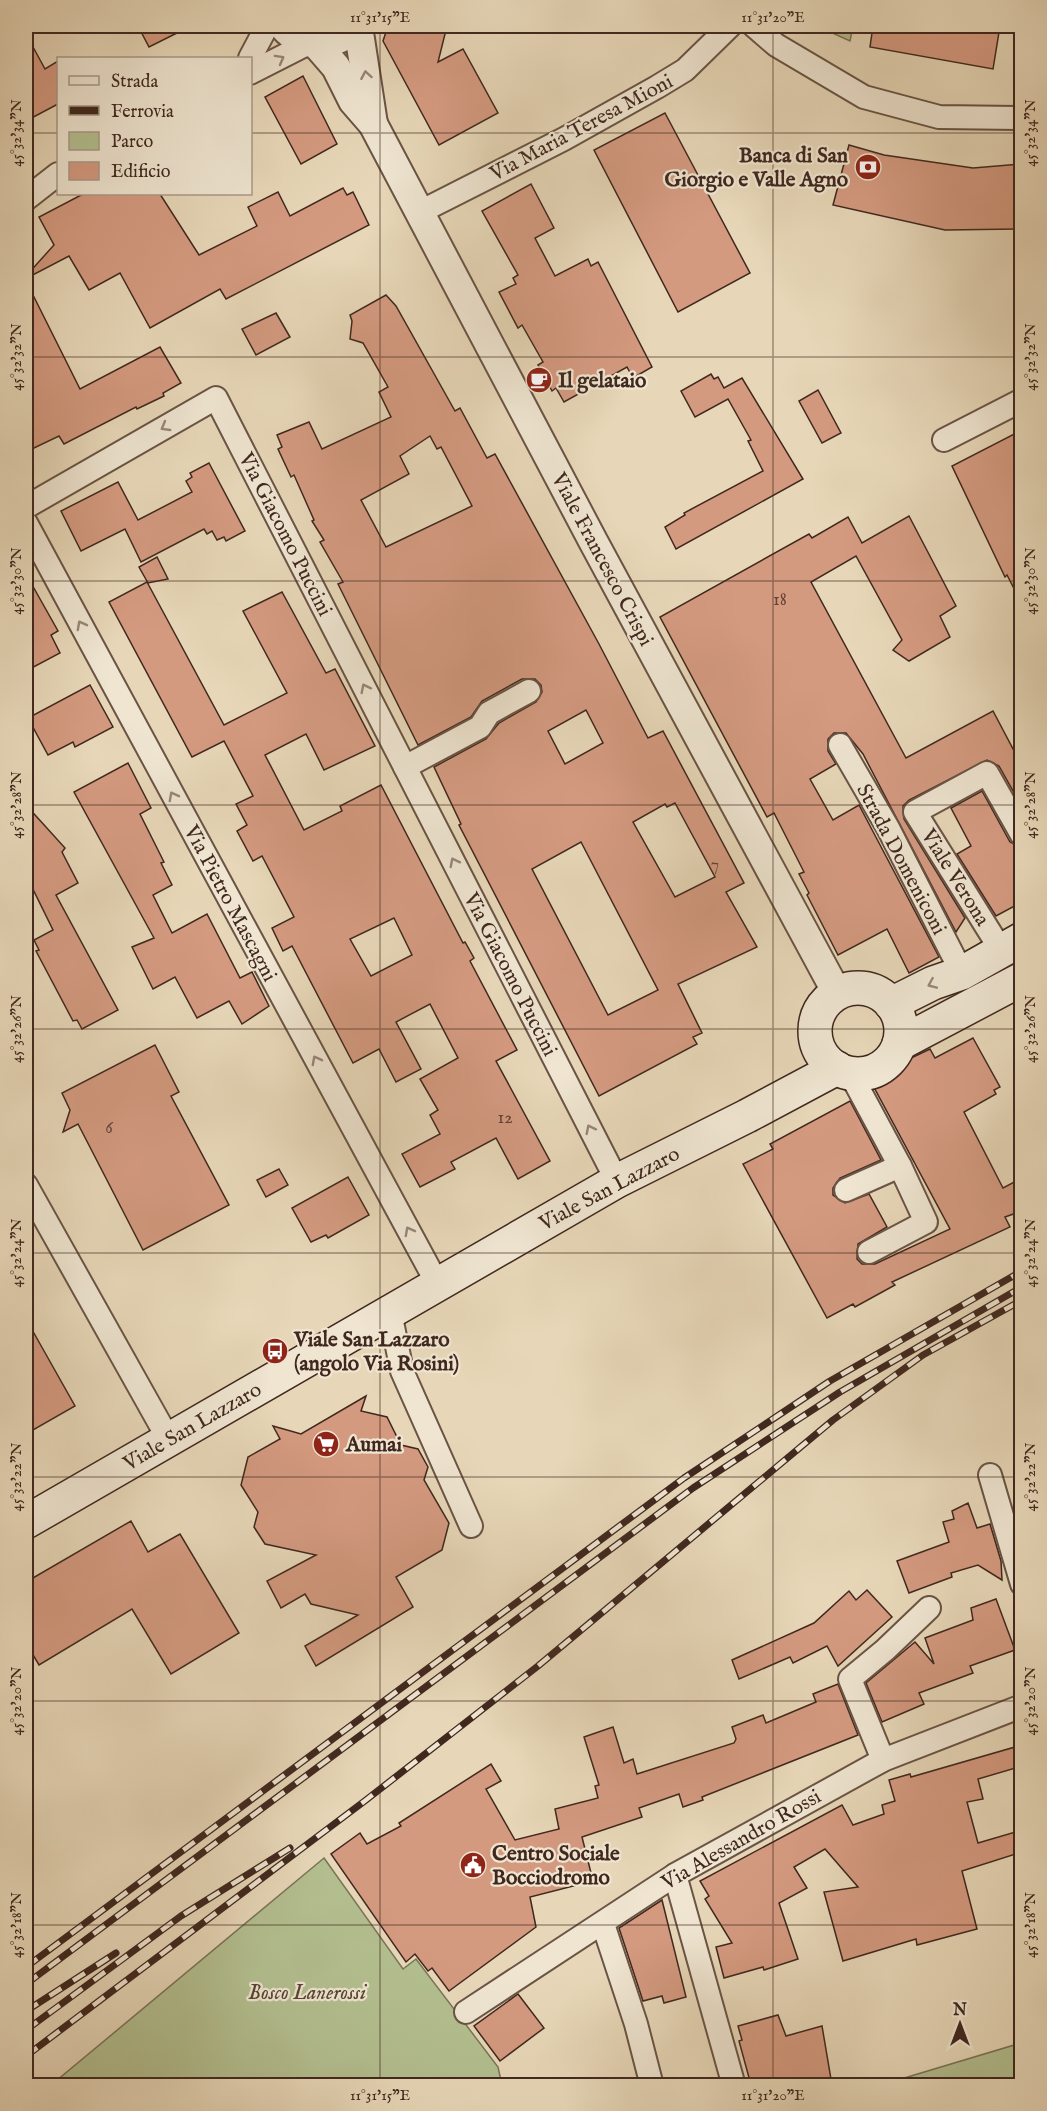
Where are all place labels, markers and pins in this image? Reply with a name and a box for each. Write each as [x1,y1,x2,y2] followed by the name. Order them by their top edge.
[665,143,849,194] place label: Banca di San Giorgio e Valle Agno
[853,152,883,182] bank icon: Banca di San Giorgio e Valle Agno
[524,365,554,395] cafe icon: Il gelataio
[558,368,647,395] place label: Il gelataio
[293,1327,459,1378] place label: Viale San Lazzaro (angolo Via Rosini)
[260,1336,290,1366] bus stop icon: Viale San Lazzaro (angolo Via Rosini)
[311,1429,341,1459] supermarket icon: Aumai
[345,1432,402,1459] place label: Aumai
[492,1841,620,1892] place label: Centro Sociale Bocciodromo
[458,1850,488,1880] public building icon: Centro Sociale Bocciodromo

